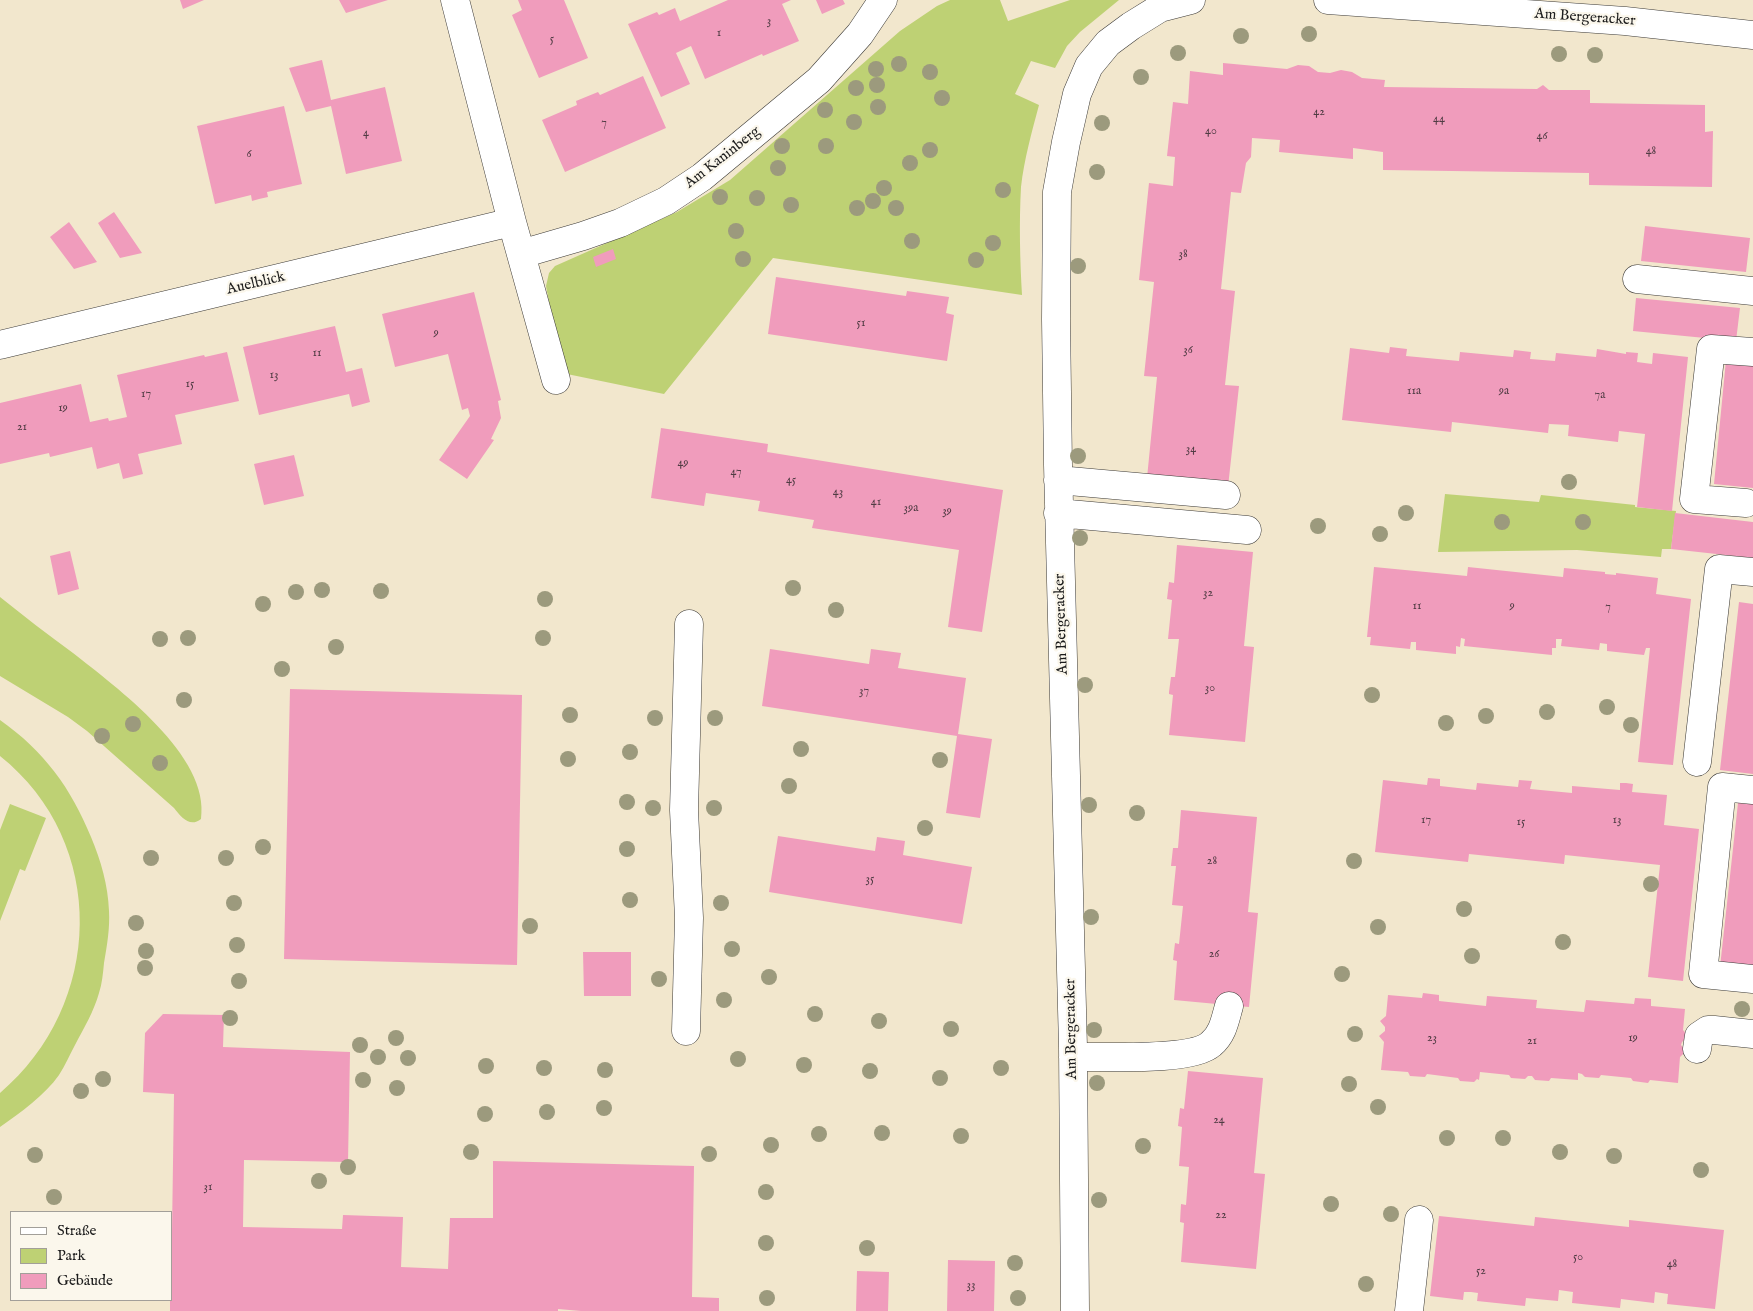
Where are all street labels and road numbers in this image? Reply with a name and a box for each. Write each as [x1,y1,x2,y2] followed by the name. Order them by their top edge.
[1534,5,1636,31] street label: Am Bergeracker
[682,123,764,193] street label: Am Kaninberg
[225,269,287,299] street label: Auelblick
[1051,573,1073,675] street label: Am Bergeracker
[1062,978,1082,1080] street label: Am Bergeracker

